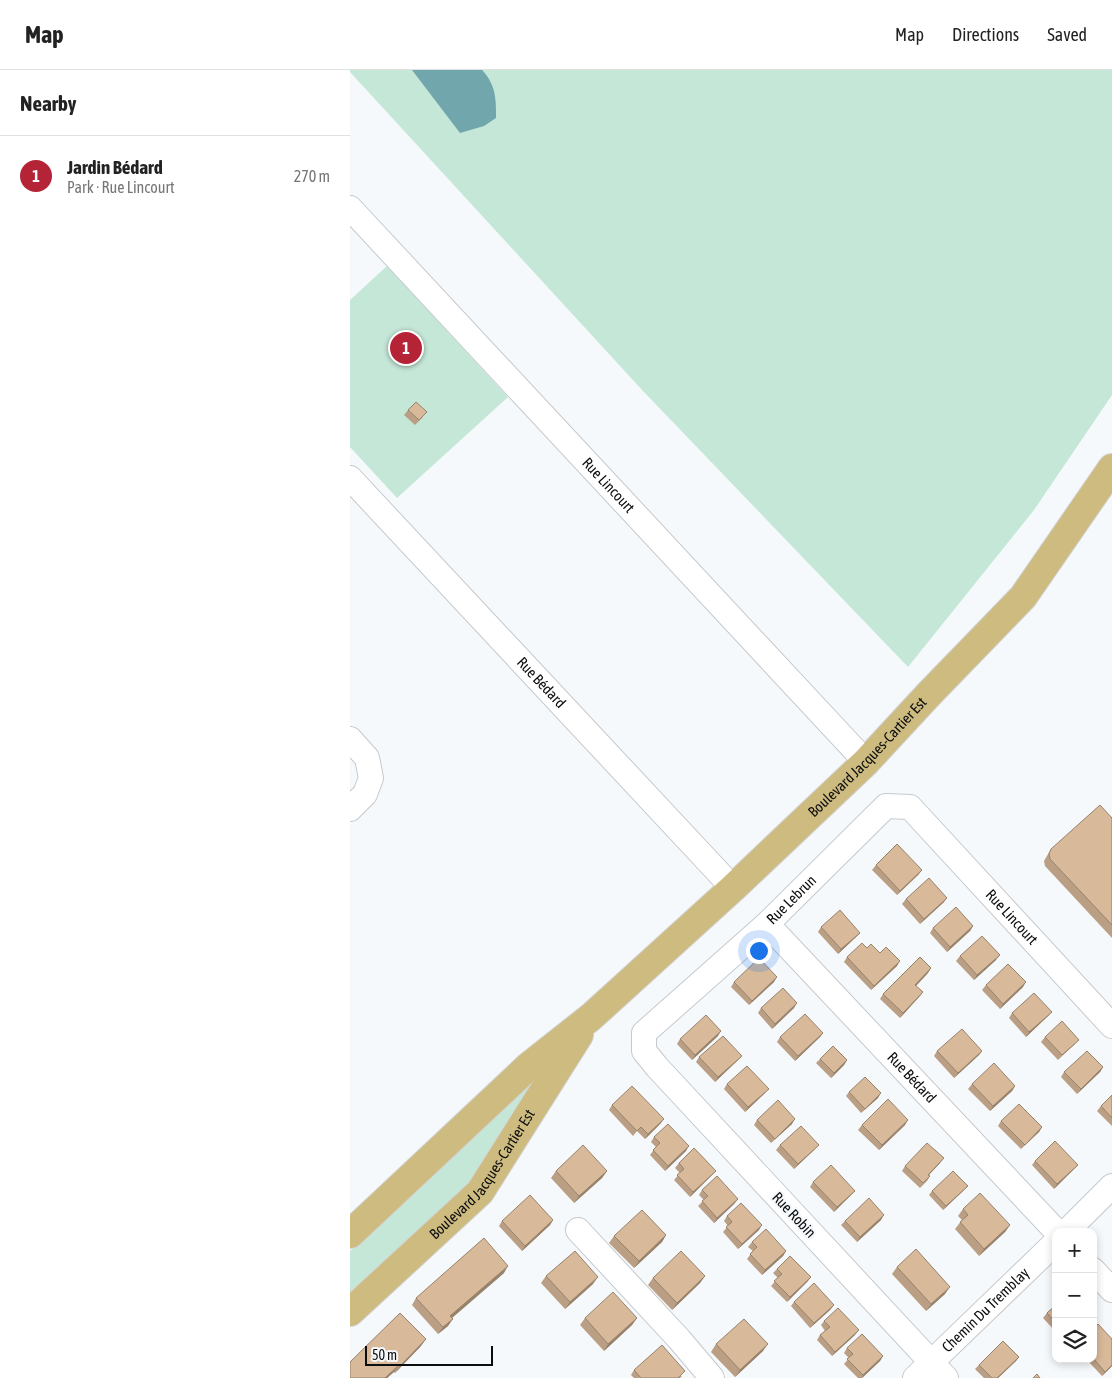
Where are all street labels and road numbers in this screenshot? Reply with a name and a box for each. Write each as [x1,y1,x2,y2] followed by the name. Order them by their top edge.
[579,454,638,516] street label: Rue Lincourt
[514,653,569,711] street label: Rue Bédard
[804,693,930,820] street label: Boulevard Jacques-Cartier Est
[763,871,819,927] street label: Rue Lebrun
[982,886,1042,948] street label: Rue Lincourt
[884,1048,940,1106] street label: Rue Bédard
[426,1106,538,1242] street label: Boulevard Jacques-Cartier Est
[769,1188,820,1241] street label: Rue Robin
[938,1264,1032,1355] street label: Chemin Du Tremblay

